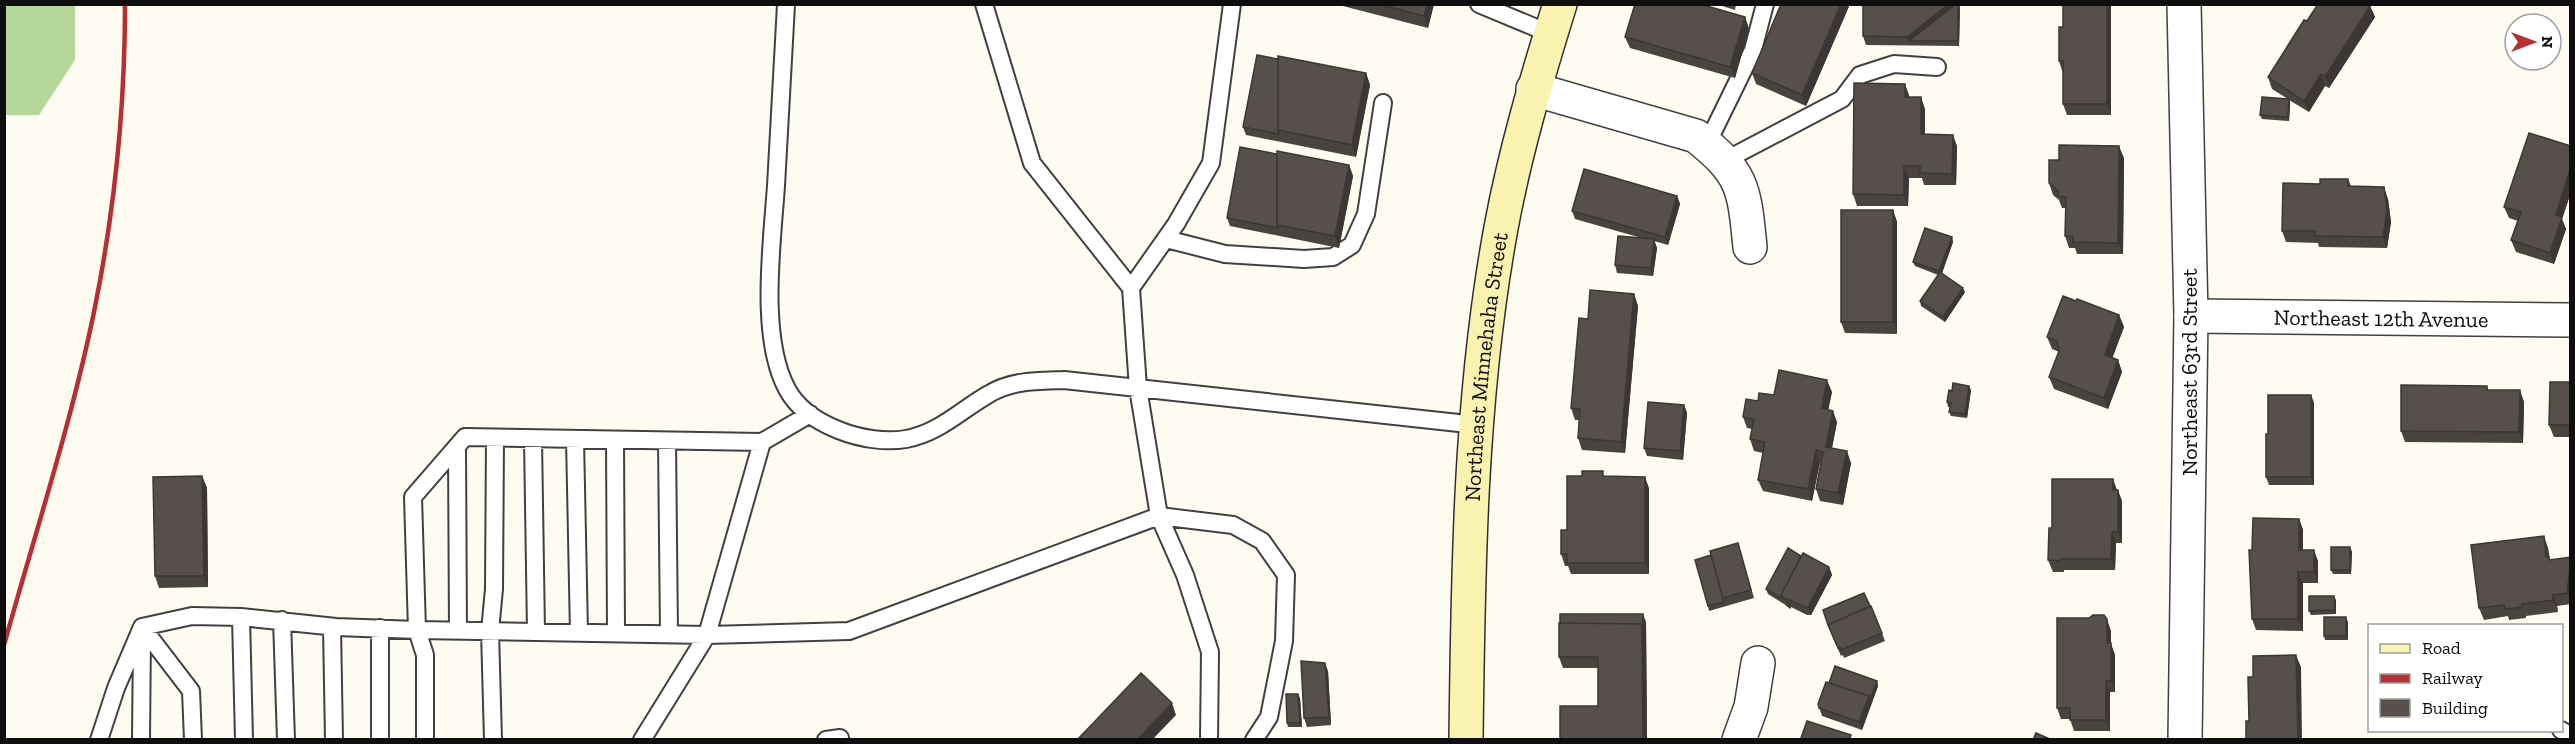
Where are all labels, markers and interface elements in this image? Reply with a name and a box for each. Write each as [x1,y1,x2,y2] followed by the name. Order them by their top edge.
[2503,12,2563,72] north arrow
[2538,36,2557,48] text: N
[1458,229,1514,502] street label: Northeast Minnehaha Street
[2176,268,2203,476] street label: Northeast 63rd Street
[2273,303,2489,333] street label: Northeast 12th Avenue
[2368,624,2563,732] legend
[2422,637,2461,659] text: Road
[2422,667,2484,689] text: Railway
[2422,697,2488,719] text: Building

